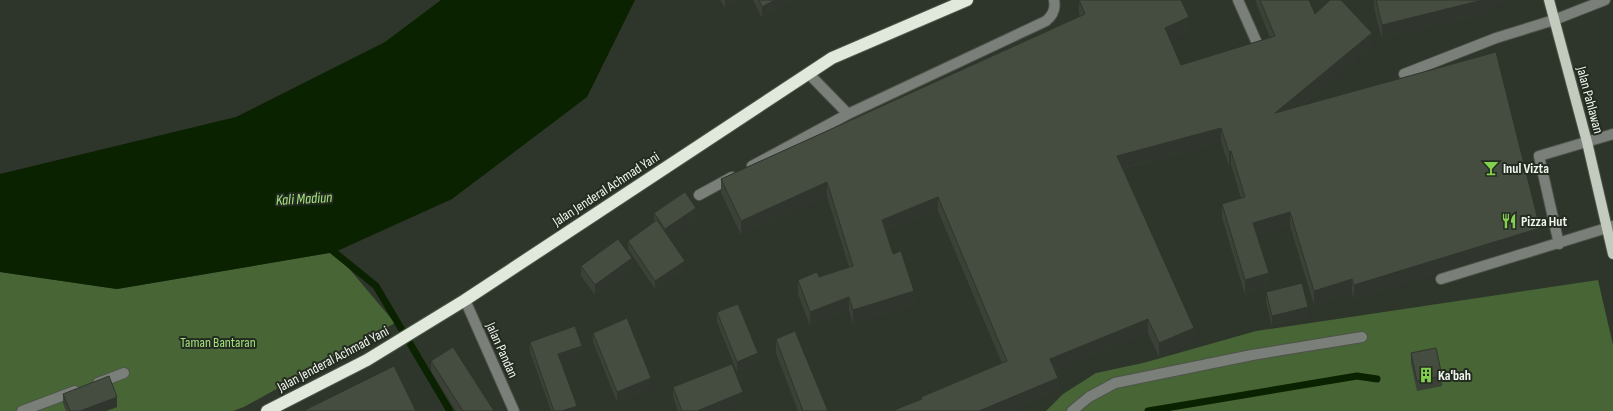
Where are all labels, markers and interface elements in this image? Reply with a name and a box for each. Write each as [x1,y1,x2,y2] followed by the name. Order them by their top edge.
[1573,64,1607,135] street label: Jalan Pahlawan
[549,148,663,230] street label: Jalan Jenderal Achmad Yani
[1482,159,1500,177] bar icon: Inul Vizta
[1503,160,1549,177] place label: Inul Vizta
[275,188,333,210] water label: Kali Madiun
[1500,212,1518,230] restaurant icon: Pizza Hut
[1521,213,1567,230] place label: Pizza Hut
[482,319,522,380] street label: Jalan Pandan
[273,322,392,396] street label: Jalan Jenderal Achmad Yani
[180,334,256,351] park label: Taman Bantaran
[1417,366,1435,384] building icon: Ka'bah
[1438,367,1471,384] place label: Ka'bah

